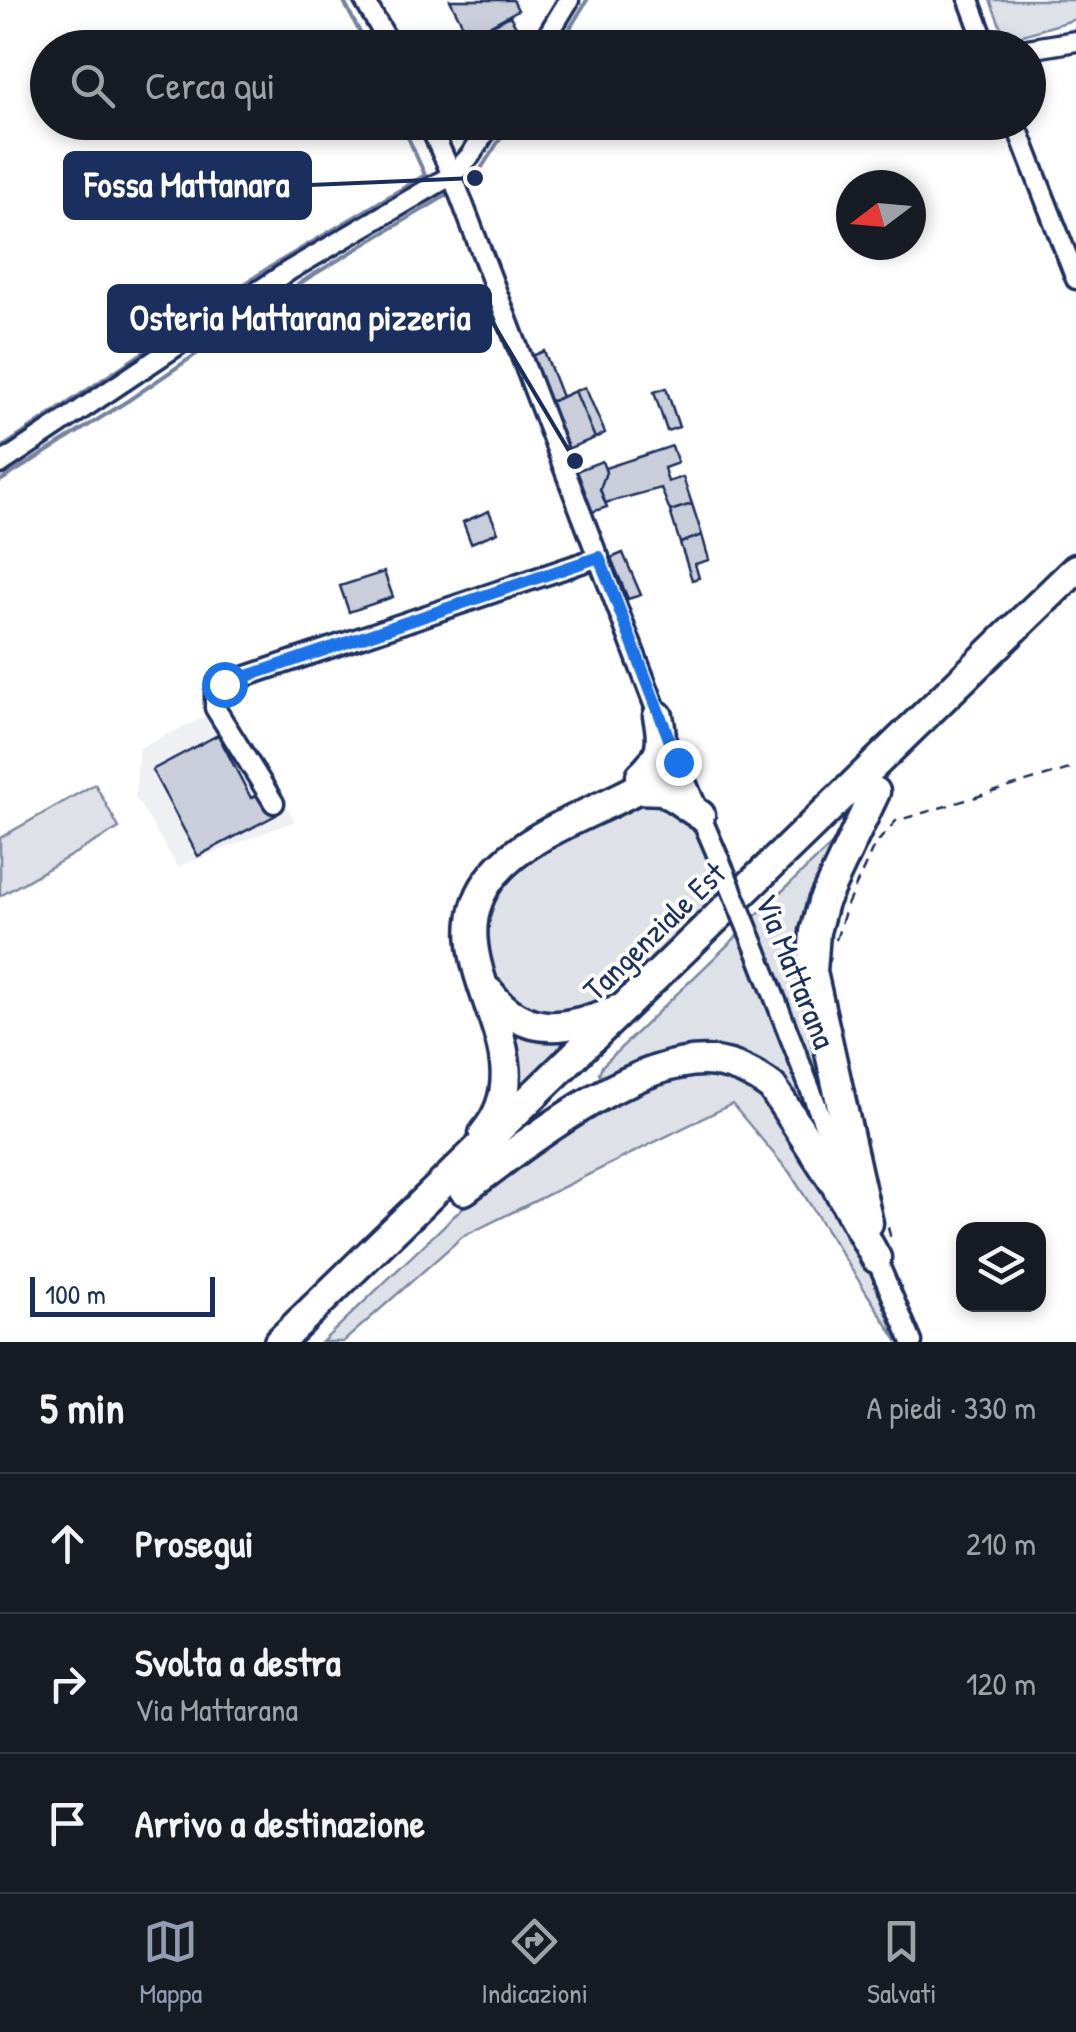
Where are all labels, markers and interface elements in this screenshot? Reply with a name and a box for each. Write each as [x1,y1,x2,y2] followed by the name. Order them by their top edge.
[30,30,1046,140] search box
[65,58,120,113] icon: search
[145,59,275,111] text: Cerca qui
[65,153,310,218] callout: Fossa Mattanara
[83,161,290,208] text: Fossa Mattanara
[836,170,926,260] north arrow
[109,286,490,351] callout: Osteria Mattarana pizzeria
[130,294,471,342] text: Osteria Mattarana pizzeria
[202,662,248,708] route start
[656,740,702,786] route end
[573,851,735,1010] street label: Tangenziale Est
[746,887,846,1055] street label: Via Mattarana
[956,1222,1046,1312] map controls
[956,1222,1046,1312] button: layers
[30,1272,215,1316] scale bar
[45,1275,106,1313] text: 100 m
[40,1379,124,1436] text: 5 min
[867,1386,1036,1429] text: A piedi · 330 m
[40,1516,95,1571] icon: ahead
[135,1517,254,1569] text: Prosegui
[966,1522,1036,1565] text: 210 m
[135,1636,341,1688] text: Svolta a destra
[40,1656,95,1711] icon: right
[966,1662,1036,1705] text: 120 m
[135,1688,298,1731] text: Via Mattarana
[40,1796,95,1851] icon: arrive
[135,1797,425,1849] text: Arrivo a destinazione
[140,1914,202,2012] tab: Mappa
[481,1914,588,2012] tab: Indicazioni
[867,1914,936,2012] tab: Salvati

